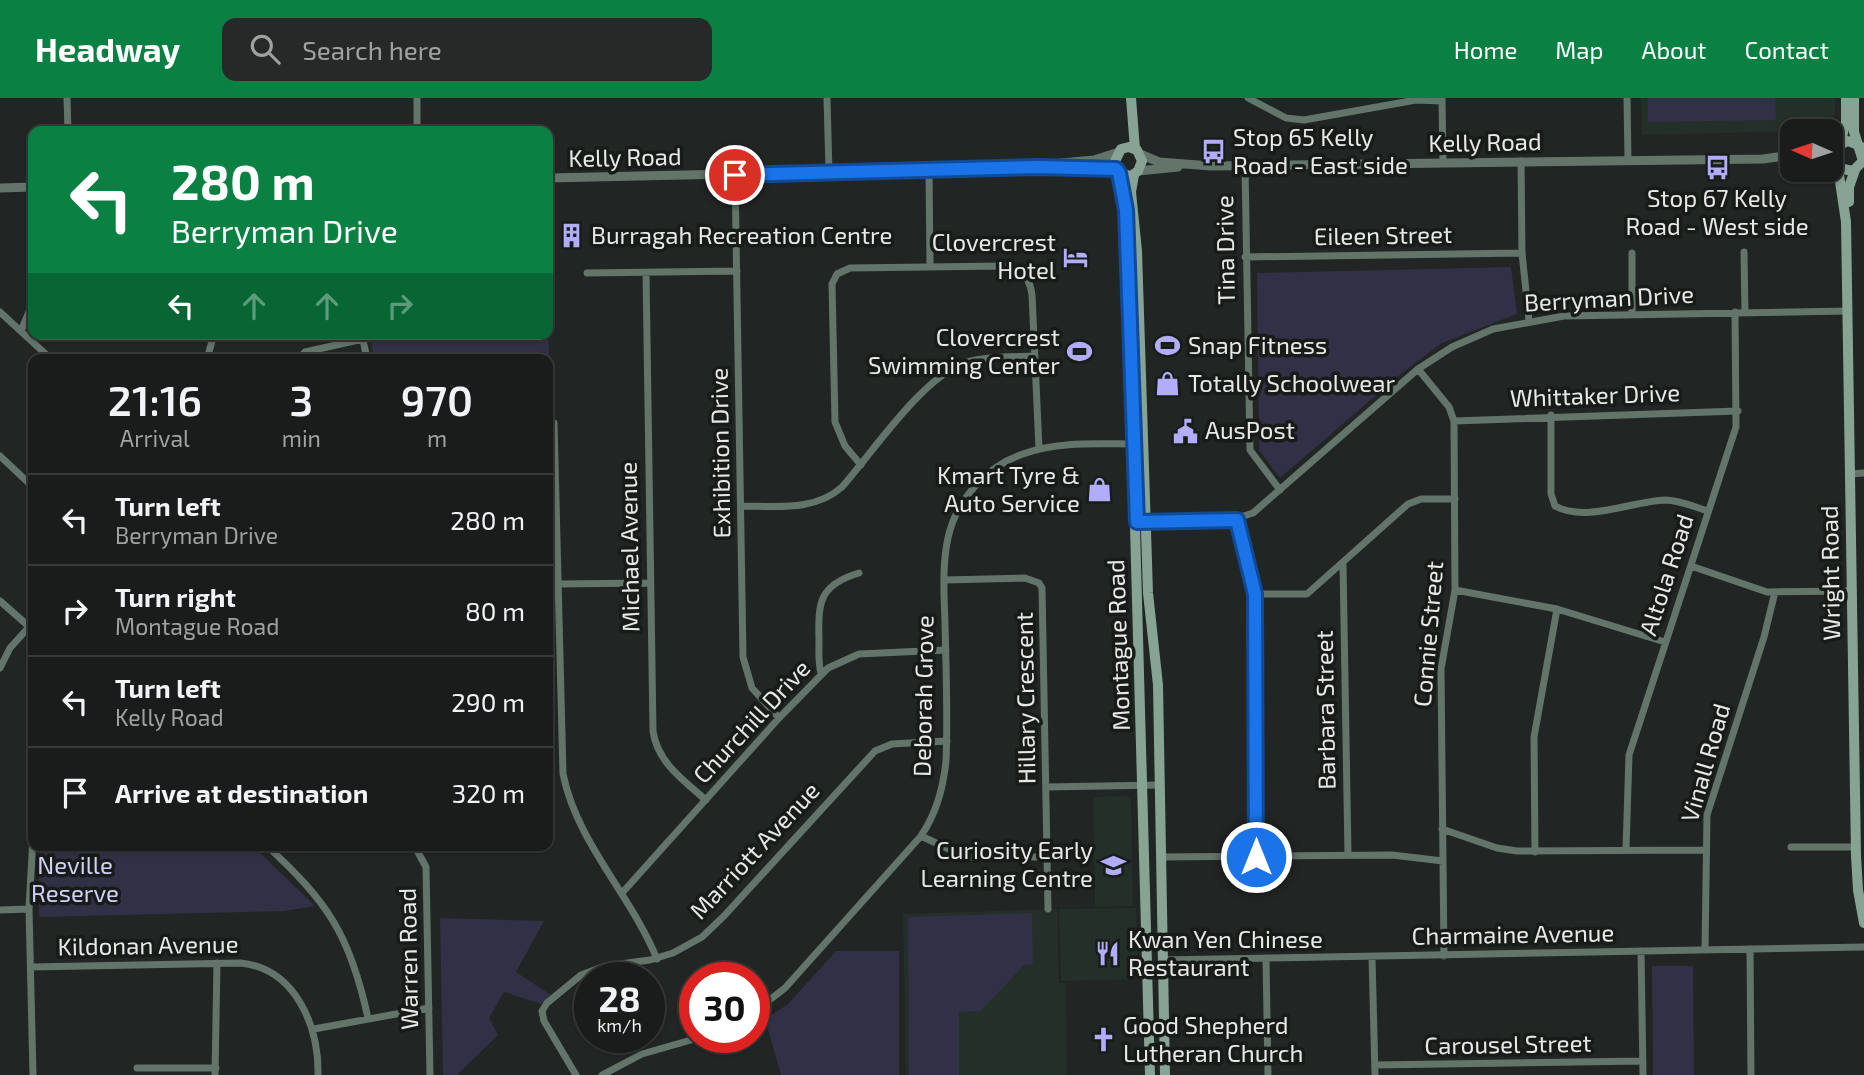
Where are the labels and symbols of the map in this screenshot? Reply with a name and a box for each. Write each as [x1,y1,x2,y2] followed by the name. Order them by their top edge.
[1780,119,1843,182] north arrow
[1233,122,1408,179] place label: Stop 65 Kelly Road - East side
[1428,126,1542,157] street label: Kelly Road
[1199,138,1227,166] bus stop icon: Stop 65 Kelly Road - East side
[568,141,682,172] street label: Kelly Road
[705,145,765,205] pin
[1703,154,1731,182] bus stop icon: Stop 67 Kelly Road - West side
[1625,183,1809,240] place label: Stop 67 Kelly Road - West side
[1209,195,1240,305] street label: Tina Drive
[1314,219,1452,250] street label: Eileen Street
[591,220,892,249] place label: Burragah Recreation Centre
[557,222,585,250] building icon: Burragah Recreation Centre
[932,227,1056,284] place label: Clovercrest Hotel
[1062,243,1090,271] hotel icon: Clovercrest Hotel
[1523,279,1695,316] street label: Berryman Drive
[868,322,1060,379] place label: Clovercrest Swimming Center
[1188,330,1327,359] place label: Snap Fitness
[1154,332,1182,360] sports icon: Snap Fitness
[1066,338,1094,366] sports icon: Clovercrest Swimming Center
[704,367,735,539] street label: Exhibition Drive
[1188,368,1395,397] place label: Totally Schoolwear
[1154,370,1182,398] shop icon: Totally Schoolwear
[1509,377,1681,412] street label: Whittaker Drive
[1205,415,1295,444] place label: AusPost
[1171,417,1199,445] public building icon: AusPost
[937,460,1080,517] place label: Kmart Tyre & Auto Service
[613,462,644,633] street label: Michael Avenue
[1086,476,1114,504] shop icon: Kmart Tyre & Auto Service
[1814,505,1845,641] street label: Wright Road
[1632,510,1699,639] street label: Altola Road
[1100,559,1135,731] street label: Montague Road
[1407,560,1448,708] street label: Connie Street
[1009,612,1041,784] street label: Hillary Crescent
[907,615,938,777] street label: Deborah Grove
[1309,630,1340,790] street label: Barbara Street
[686,653,815,789] street label: Churchill Drive
[1674,700,1735,825] street label: Vinall Road
[683,776,825,924] street label: Marriott Avenue
[1219,820,1293,894] position arrow
[921,835,1093,892] place label: Curiosity Early Learning Centre
[31,850,119,907] park label: Neville Reserve
[1099,851,1127,879] school or university icon: Curiosity Early Learning Centre
[392,888,423,1030] street label: Warren Road
[1411,917,1615,950] street label: Charmaine Avenue
[1128,924,1323,981] place label: Kwan Yen Chinese Restaurant
[57,928,239,961] street label: Kildonan Avenue
[1094,940,1122,968] restaurant icon: Kwan Yen Chinese Restaurant
[679,962,770,1053] speed limit sign: 30
[1123,1010,1303,1067] place label: Good Shepherd Lutheran Church
[1089,1026,1117,1054] church icon: Good Shepherd Lutheran Church
[1424,1028,1592,1059] street label: Carousel Street

